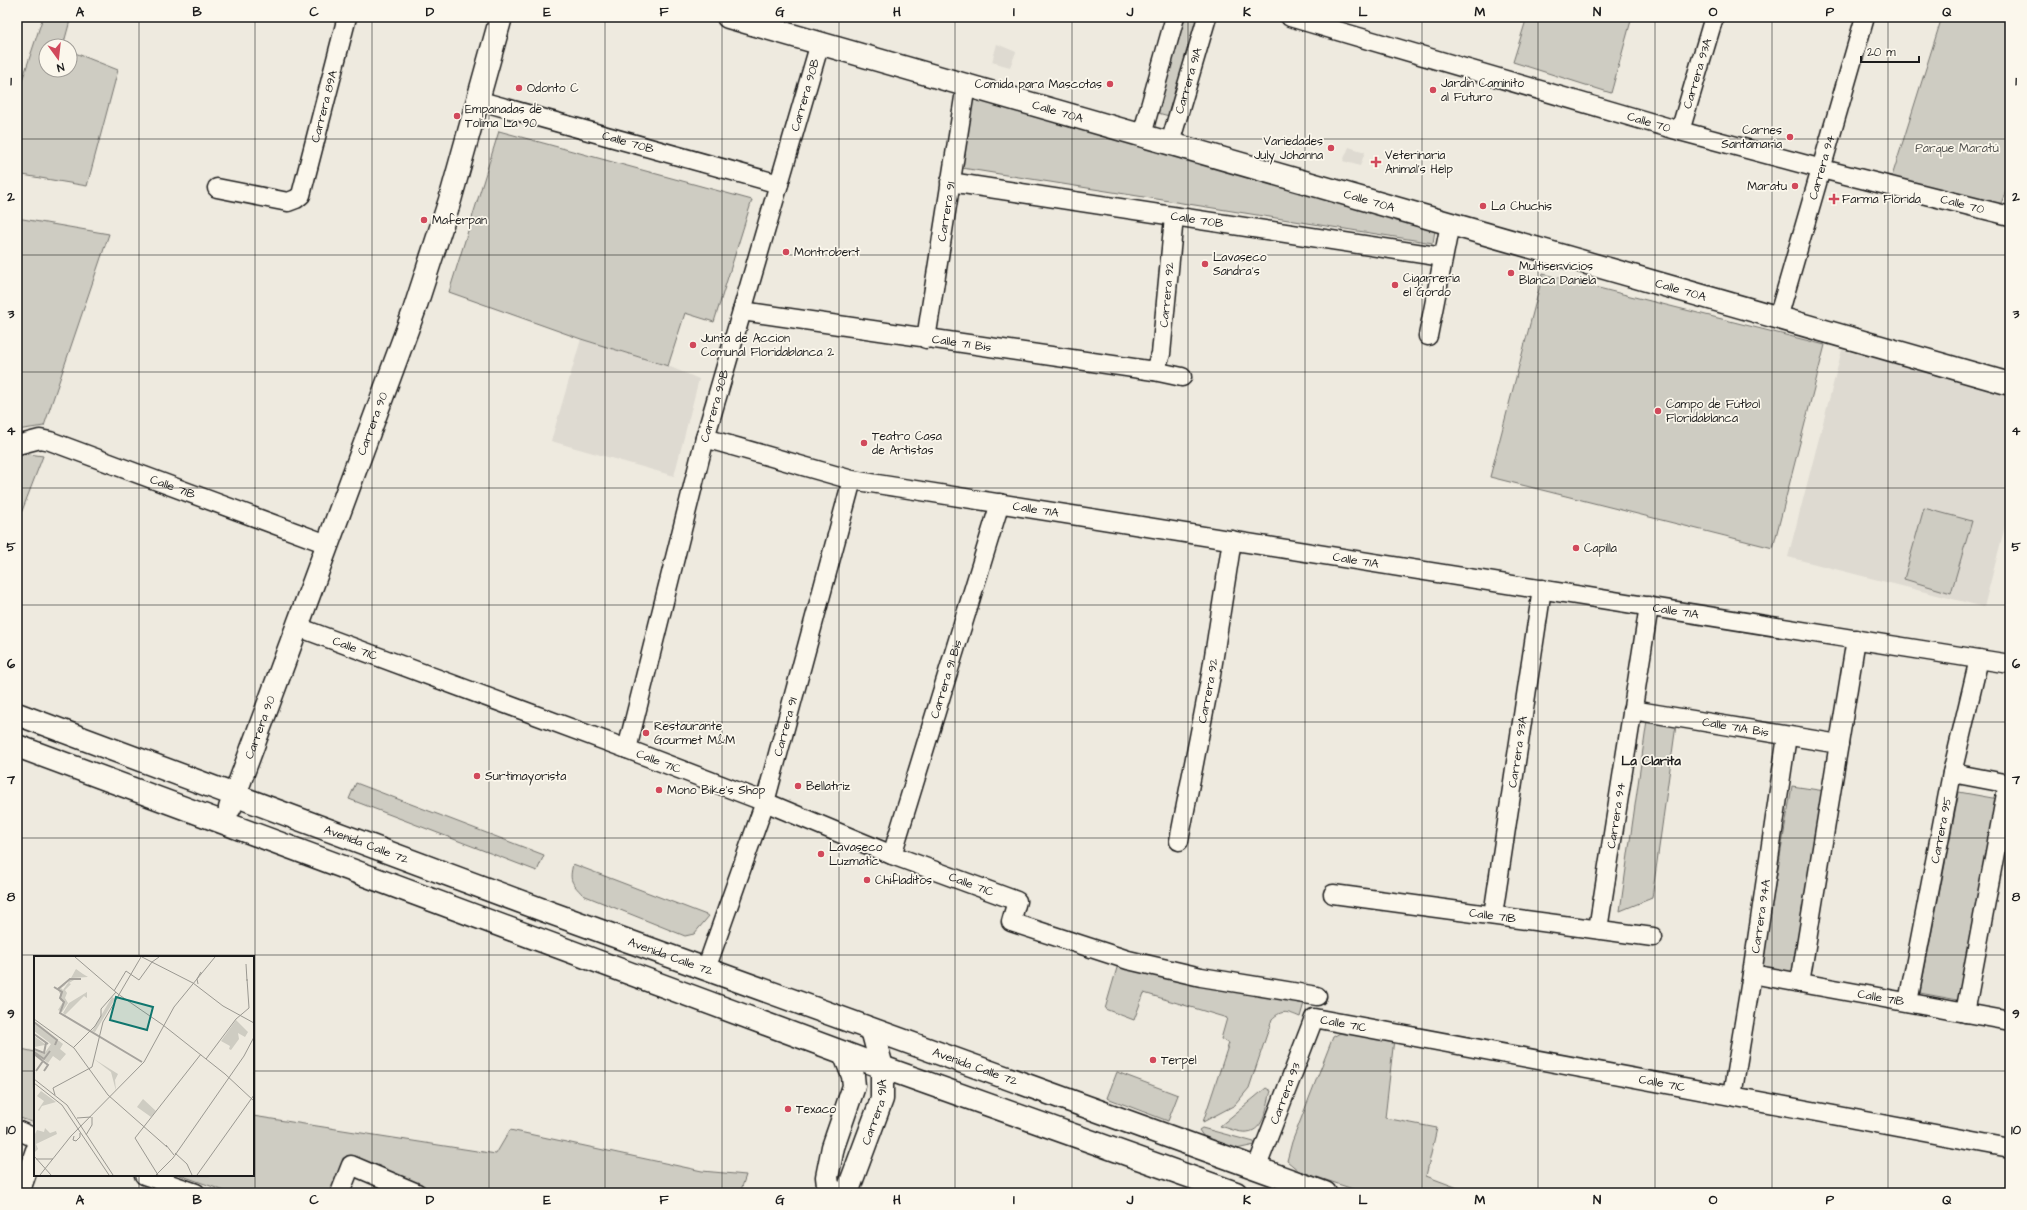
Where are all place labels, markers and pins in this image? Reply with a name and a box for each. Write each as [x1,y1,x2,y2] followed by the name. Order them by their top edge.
[1441,75,1524,106] place label: Jardin Caminito al Futuro
[975,76,1102,93] place label: Comida para Mascotas
[1105,79,1115,89] marker: Comida para Mascotas
[527,80,579,97] place label: Odonto C
[514,83,524,93] marker: Odonto C
[1428,85,1438,95] marker: Jardin Caminito al Futuro
[465,101,543,132] place label: Empanadas de Tolima La 90
[452,111,462,121] marker: Empanadas de Tolima La 90
[1721,122,1782,153] place label: Carnes Santamaria
[1785,132,1795,142] marker: Carnes Santamaria
[1254,133,1323,165] place label: Variedades July Johanna
[1326,143,1336,153] marker: Variedades July Johanna
[1385,147,1453,178] place label: Veterinaria Animal's Help
[1370,156,1382,168] marker: Veterinaria Animal's Help
[1747,178,1787,195] place label: Maratu
[1790,181,1800,191] marker: Maratu
[1842,191,1921,208] place label: Farma Florida
[1829,194,1839,204] marker: Farma Florida
[1491,198,1552,215] place label: La Chuchis
[1478,201,1488,211] marker: La Chuchis
[432,212,487,229] place label: Maferpan
[419,215,429,225] marker: Maferpan
[794,244,860,261] place label: Montrobert
[781,247,791,257] marker: Montrobert
[1213,249,1267,280] place label: Lavaseco Sandra's
[1519,258,1596,289] place label: Multiservicios Blanca Daniela
[1200,259,1210,269] marker: Lavaseco Sandra's
[1506,268,1516,278] marker: Multiservicios Blanca Daniela
[1403,270,1460,301] place label: Cigarreria el Gordo
[1390,280,1400,290] marker: Cigarreria el Gordo
[701,330,834,361] place label: Junta de Accion Comunal Floridablanca 2
[688,340,698,350] marker: Junta de Accion Comunal Floridablanca 2
[1666,396,1760,427] place label: Campo de Fútbol Floridablanca
[1653,406,1663,416] marker: Campo de Fútbol Floridablanca
[872,428,942,459] place label: Teatro Casa de Artistas
[859,438,869,448] marker: Teatro Casa de Artistas
[1584,540,1617,557] place label: Capilla
[1571,543,1581,553] marker: Capilla
[654,718,735,749] place label: Restaurante Gourmet M&M
[641,728,651,738] marker: Restaurante Gourmet M&M
[485,768,566,786] place label: Surtimayorista
[472,771,482,781] marker: Surtimayorista
[806,778,850,795] place label: Bellatriz
[793,781,803,791] marker: Bellatriz
[667,782,766,799] place label: Mono Bike's Shop
[654,785,664,795] marker: Mono Bike's Shop
[829,839,883,870] place label: Lavaseco Luzmatic
[816,849,826,859] marker: Lavaseco Luzmatic
[875,872,932,889] place label: Chifladitos
[862,875,872,885] marker: Chifladitos
[1161,1052,1197,1069] place label: Terpel
[1148,1055,1158,1065] marker: Terpel
[796,1101,836,1118] place label: Texaco
[783,1104,793,1114] marker: Texaco

